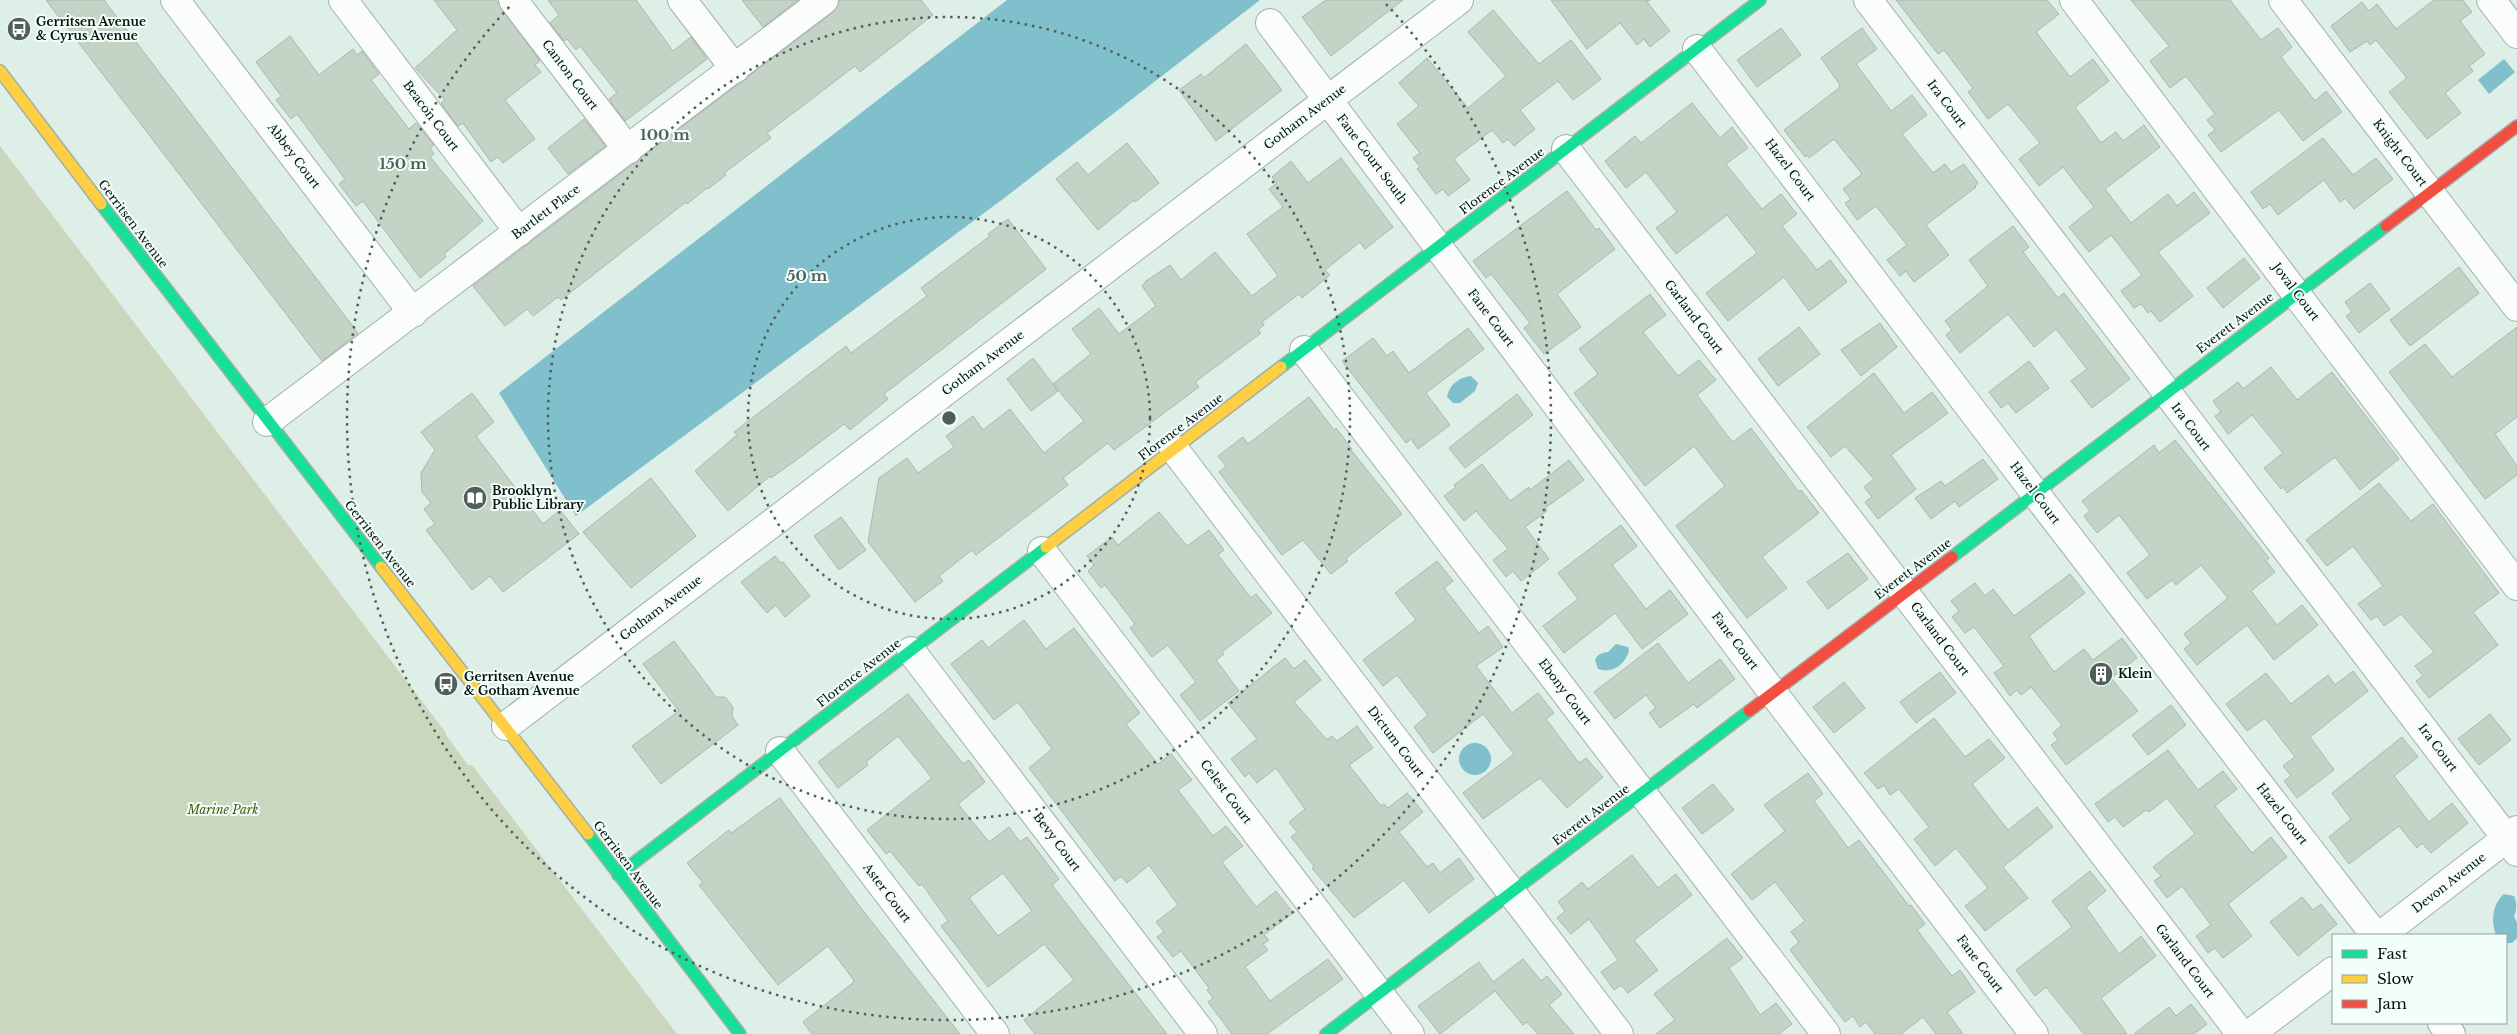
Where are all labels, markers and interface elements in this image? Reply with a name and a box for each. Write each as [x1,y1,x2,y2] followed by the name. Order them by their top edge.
[36,14,146,43] place label: Gerritsen Avenue & Cyrus Avenue
[6,16,32,42] bus stop icon: Gerritsen Avenue & Cyrus Avenue
[539,36,602,113] street label: Canton Court
[400,77,463,154] street label: Beacon Court
[1924,77,1971,131] street label: Ira Court
[1261,81,1349,152] street label: Gotham Avenue
[1334,111,1411,207] street label: Fane Court South
[2370,116,2431,190] street label: Knight Court
[264,119,324,192] street label: Abbey Court
[640,125,690,144] text: 100 m
[1762,135,1819,204] street label: Hazel Court
[1456,144,1547,217] street label: Florence Avenue
[379,154,427,173] text: 150 m
[95,177,172,271] street label: Gerritsen Avenue
[509,181,583,242] street label: Bartlett Place
[2268,258,2323,324] street label: Joval Court
[787,266,828,285] text: 50 m
[1662,277,1727,357] street label: Garland Court
[1465,286,1518,350] street label: Fane Court
[2193,289,2276,356] street label: Everett Avenue
[939,327,1027,398] street label: Gotham Avenue
[1135,390,1226,463] street label: Florence Avenue
[2168,400,2215,454] street label: Ira Court
[940,409,958,427] centre of rings
[2007,458,2064,527] street label: Hazel Court
[492,483,584,512] place label: Brooklyn Public Library
[462,485,488,511] library icon: Brooklyn Public Library
[342,497,419,590] street label: Gerritsen Avenue
[1871,535,1954,602] street label: Everett Avenue
[617,572,705,643] street label: Gotham Avenue
[1908,599,1973,679] street label: Garland Court
[1709,609,1762,673] street label: Fane Court
[814,635,904,710] street label: Florence Avenue
[1536,656,1595,728] street label: Ebony Court
[2088,661,2114,687] building icon: Klein
[2118,666,2152,681] place label: Klein
[464,669,580,698] place label: Gerritsen Avenue & Gotham Avenue
[433,671,459,697] bus stop icon: Gerritsen Avenue & Gotham Avenue
[1365,703,1428,781] street label: Dictum Court
[2415,721,2462,775] street label: Ira Court
[1197,757,1256,827] street label: Celest Court
[2254,780,2311,848] street label: Hazel Court
[1549,781,1632,848] street label: Everett Avenue
[187,802,258,817] park label: Marine Park
[1030,809,1085,874] street label: Bevy Court
[590,818,667,912] street label: Gerritsen Avenue
[2409,849,2489,916] street label: Devon Avenue
[860,859,915,926] street label: Aster Court
[2153,921,2218,1001] street label: Garland Court
[1954,932,2007,996] street label: Fane Court
[2332,934,2507,1024] legend
[2377,944,2408,963] text: Fast
[2377,969,2414,988] text: Slow
[2375,994,2407,1013] text: Jam

